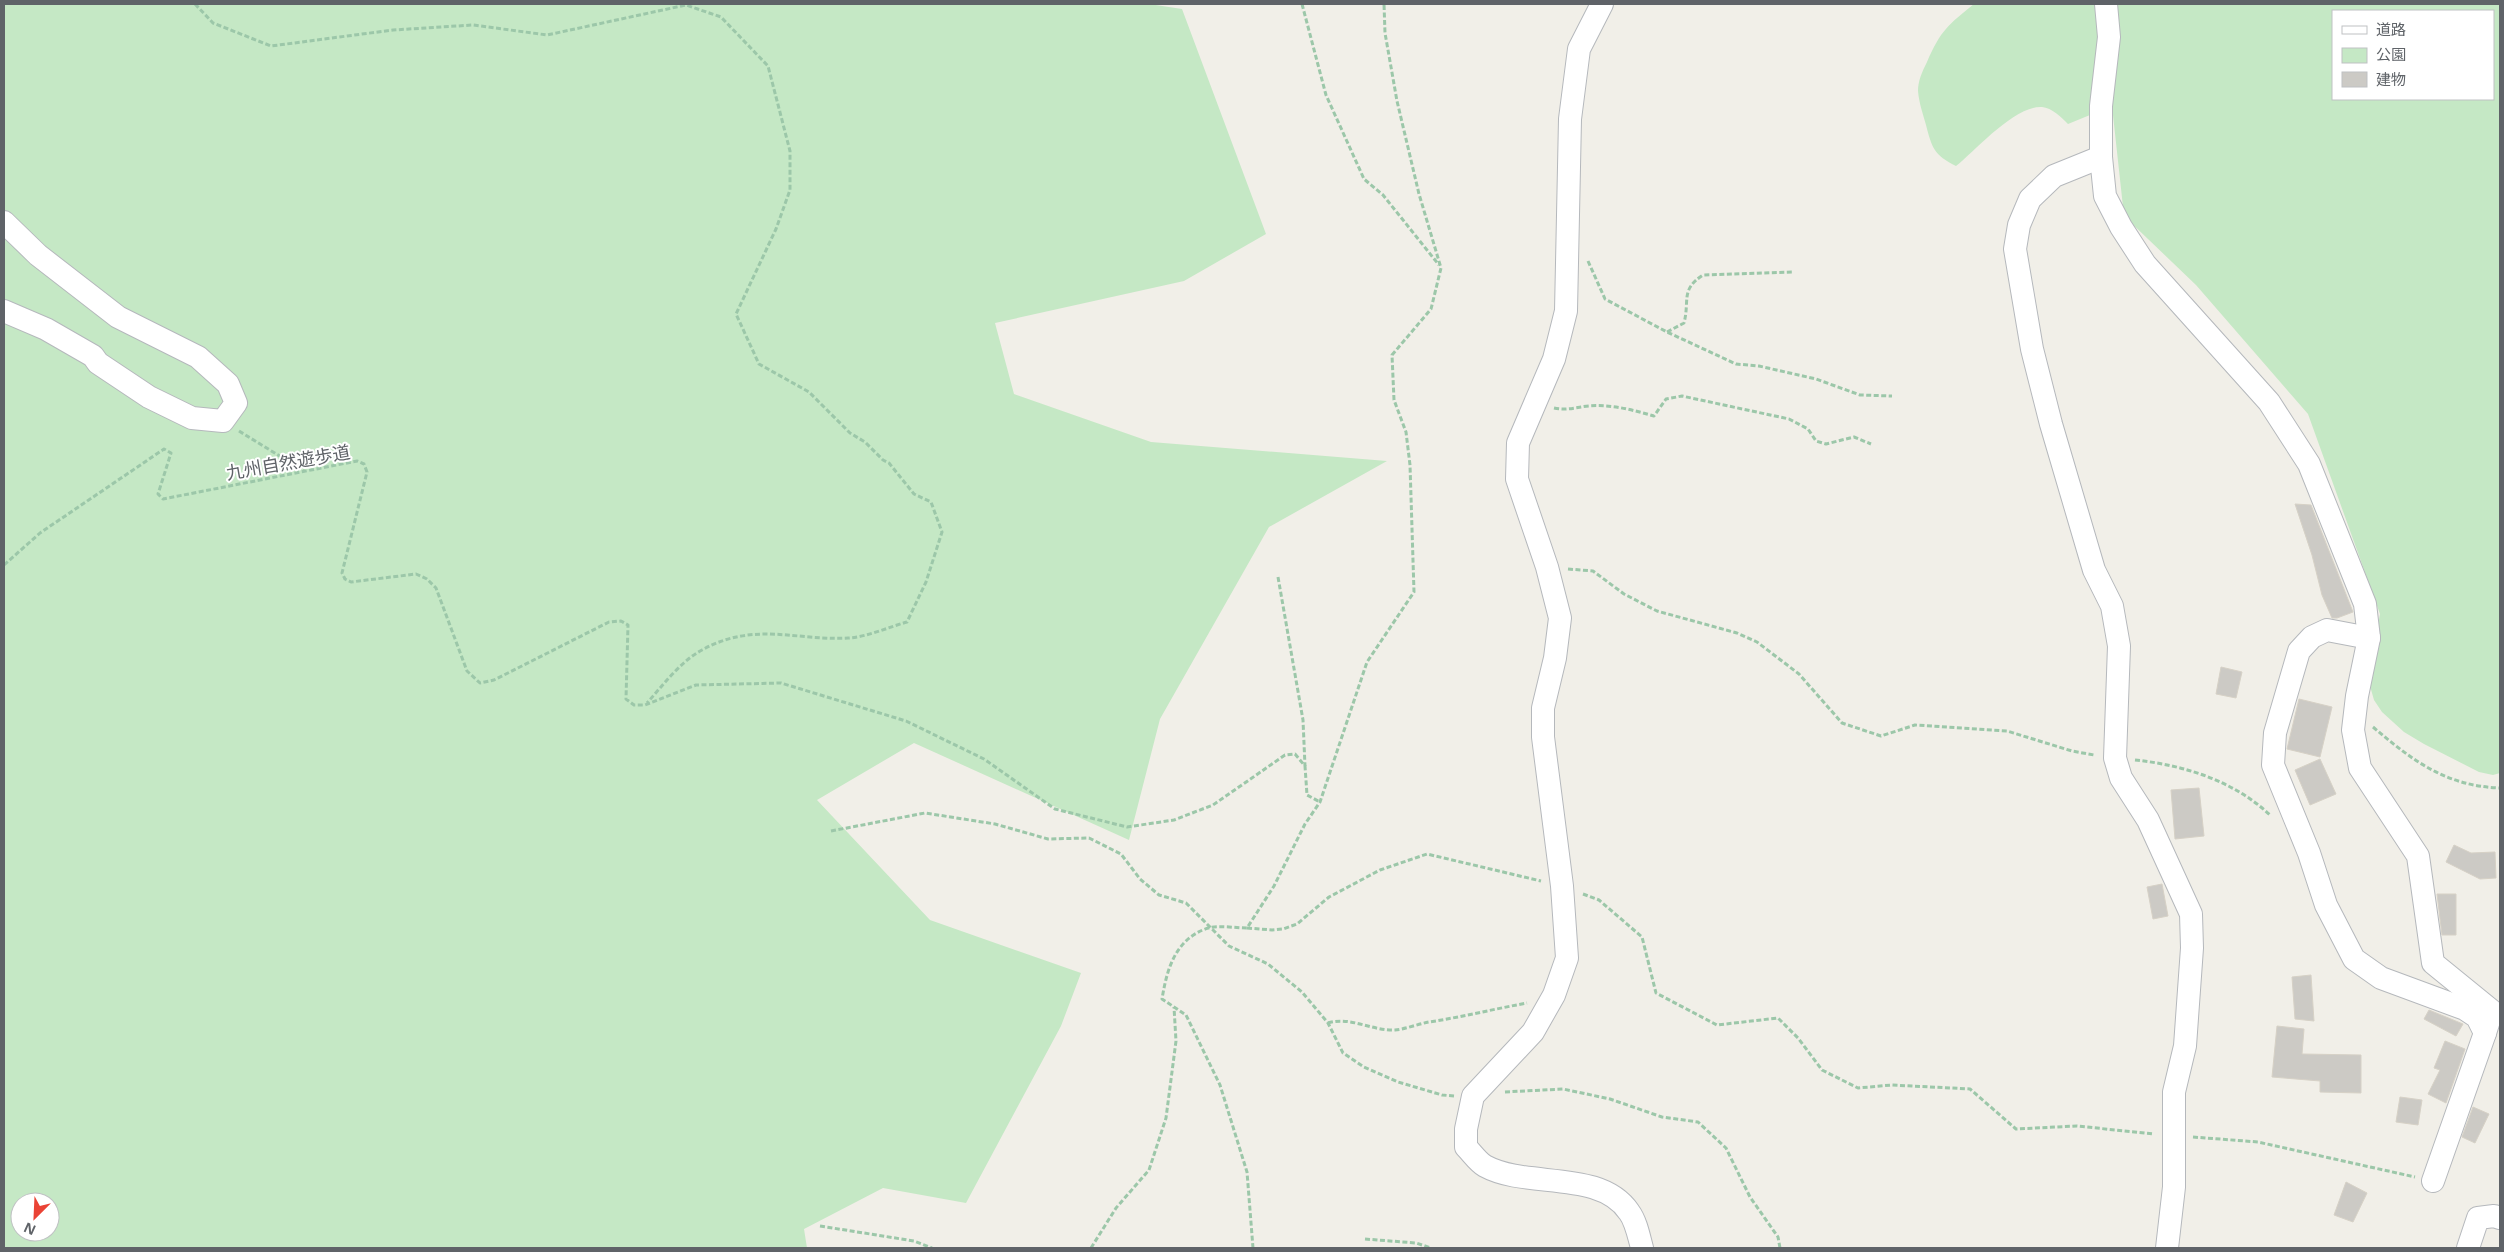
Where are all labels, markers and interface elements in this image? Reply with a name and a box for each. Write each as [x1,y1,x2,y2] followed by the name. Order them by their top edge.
[2332,10,2494,100] legend
[2376,19,2406,39] text: 道路
[2376,44,2406,64] text: 公園
[2376,69,2406,89] text: 建物
[224,439,352,485] street label: 九州自然遊歩道
[10,1192,60,1242] north arrow
[20,1218,39,1240] text: N

